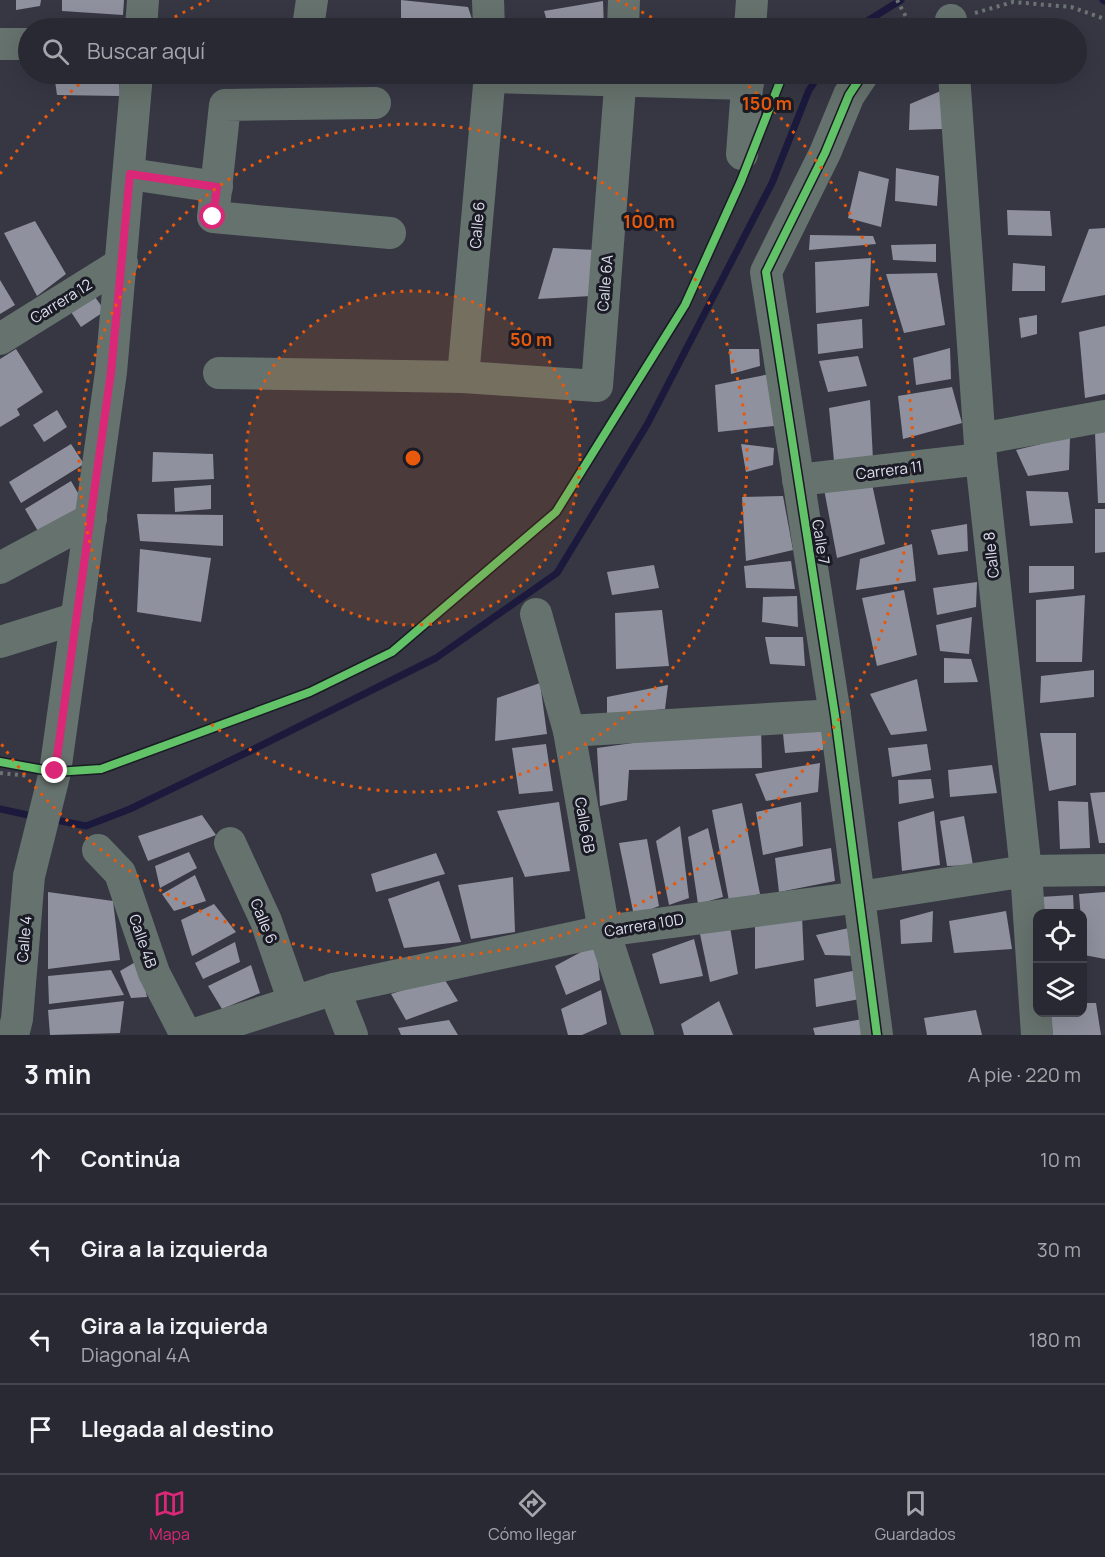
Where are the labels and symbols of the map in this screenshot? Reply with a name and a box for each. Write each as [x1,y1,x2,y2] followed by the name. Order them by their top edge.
[742,91,792,115] text: 150 m
[464,201,490,249] street label: Calle 6
[199,203,225,229] route start
[623,209,675,233] text: 100 m
[592,253,618,312] street label: Calle 6A
[26,274,96,328] street label: Carrera 12
[510,327,552,351] text: 50 m
[403,448,423,468] centre of rings
[855,456,923,484] street label: Carrera 11
[807,518,835,566] street label: Calle 7
[978,531,1004,579] street label: Calle 8
[41,757,67,783] route end
[570,795,600,855] street label: Calle 6B
[245,895,283,947] street label: Calle 6
[603,908,685,942] street label: Carrera 10D
[124,911,162,971] street label: Calle 4B
[12,915,37,963] street label: Calle 4

